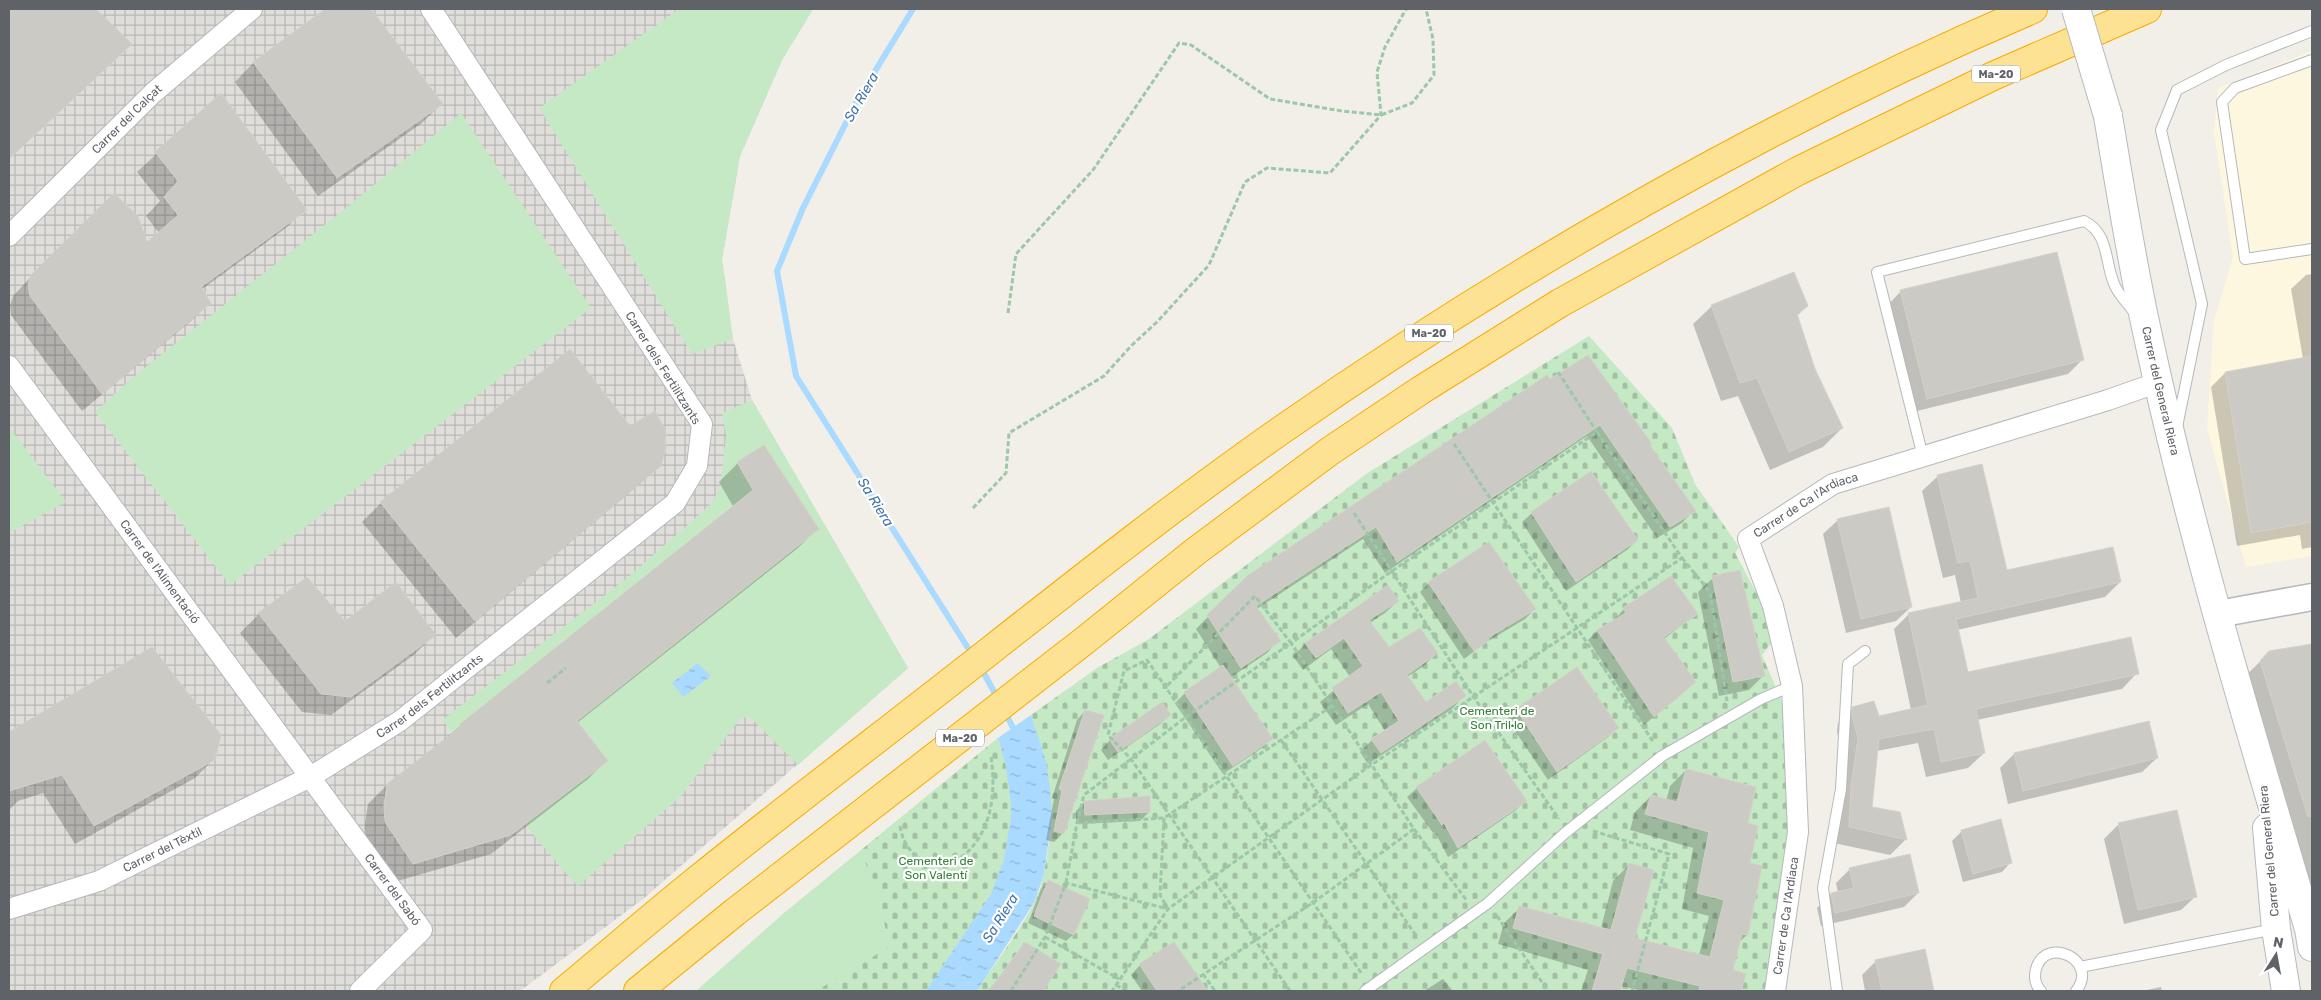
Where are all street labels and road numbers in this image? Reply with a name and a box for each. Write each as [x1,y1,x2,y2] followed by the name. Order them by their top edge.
[1972,66,2020,82] road number: Ma-20
[89,81,165,157] street label: Carrer del Calçat
[623,309,703,427] street label: Carrer dels Fertilitzants
[1405,324,1453,342] road number: Ma-20
[2139,325,2182,457] street label: Carrer del General Riera
[1751,470,1860,541] street label: Carrer de Ca l'Ardiaca
[117,517,202,627] street label: Carrer de l'Alimentació
[374,651,486,741] street label: Carrer dels Fertilitzants
[936,730,984,746] road number: Ma-20
[2256,785,2282,917] street label: Carrer del General Riera
[121,824,204,875] street label: Carrer del Tèxtil
[362,851,423,928] street label: Carrer del Sabó
[1770,856,1801,976] street label: Carrer de Ca l'Ardiaca

